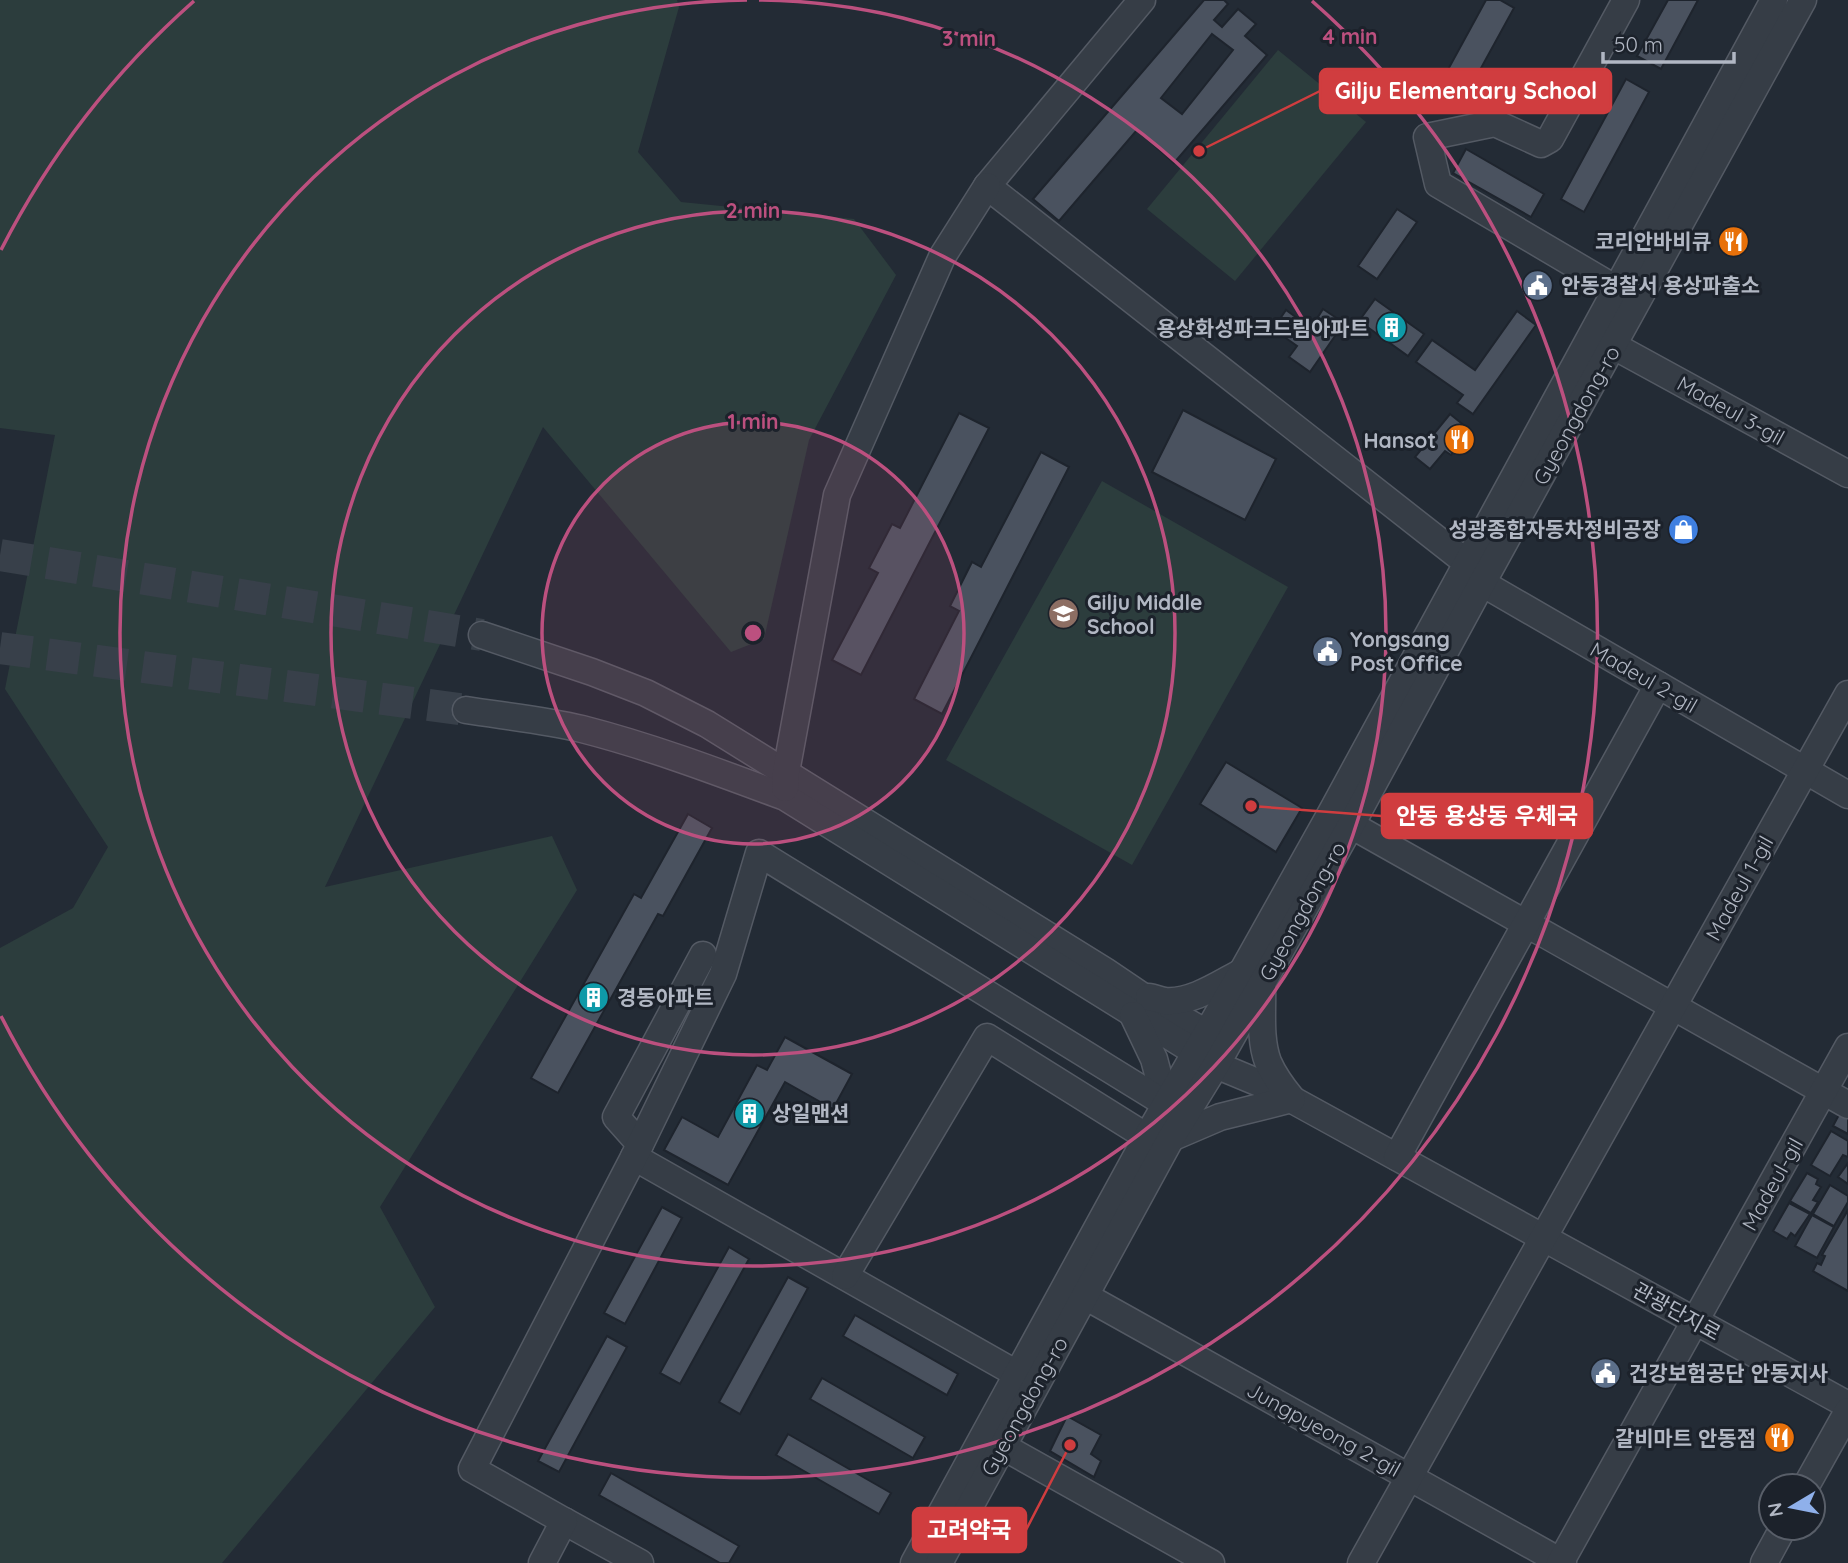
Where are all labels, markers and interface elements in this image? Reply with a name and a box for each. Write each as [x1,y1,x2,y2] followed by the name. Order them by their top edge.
[1603,21,1734,65] scale bar
[1322,23,1378,49] text: 4 min
[942,25,996,51] text: 3 min
[1614,31,1663,57] text: 50 m
[1320,69,1611,113] callout: Gilju Elementary School
[1335,76,1597,105] text: Gilju Elementary School
[726,197,780,223] text: 2 min
[1717,224,1751,258] restaurant icon: 코리안바비큐
[1595,228,1711,254] place label: 코리안바비큐
[1521,268,1555,302] public building icon: 안동경찰서 용상파출소
[1561,272,1760,298] place label: 안동경찰서 용상파출소
[1375,311,1409,345] building icon: 용상화성파크드림아파트
[1156,315,1369,341] place label: 용상화성파크드림아파트
[1527,341,1625,489] street label: Gyeongdong-ro
[1673,370,1789,450] street label: Madeul 3-gil
[728,408,778,434] text: 1 min
[1442,423,1476,457] restaurant icon: Hansot
[1363,427,1436,453] place label: Hansot
[1667,512,1701,546] shop icon: 성광종합자동차정비공장
[1448,516,1661,542] place label: 성광종합자동차정비공장
[1087,589,1202,639] place label: Gilju Middle School
[1047,597,1081,631] school or university icon: Gilju Middle School
[741,621,765,645] centre of rings
[1350,626,1463,676] place label: Yongsang Post Office
[1310,634,1344,668] public building icon: Yongsang Post Office
[1586,636,1702,718] street label: Madeul 2-gil
[1382,794,1592,838] callout: 안동 용상동 우체국
[1396,801,1578,830] text: 안동 용상동 우체국
[1700,831,1778,945] street label: Madeul 1-gil
[1253,837,1351,985] street label: Gyeongdong-ro
[577,980,611,1014] building icon: 경동아파트
[617,984,714,1010] place label: 경동아파트
[732,1096,766,1130] building icon: 상일맨션
[772,1100,849,1126] place label: 상일맨션
[1736,1133,1808,1235] street label: Madeul-gil
[1628,1276,1726,1346] street label: 관광단지로
[975,1332,1073,1480] street label: Gyeongdong-ro
[1589,1356,1623,1390] public building icon: 건강보험공단 안동지사
[1629,1360,1828,1386] place label: 건강보험공단 안동지사
[1243,1376,1405,1482] street label: Jungpyeong 2-gil
[1762,1421,1796,1455] restaurant icon: 갈비마트 안동점
[1615,1425,1756,1451] place label: 갈비마트 안동점
[1757,1472,1827,1542] north arrow
[1762,1501,1788,1519] text: N
[913,1508,1026,1552] callout: 고려약국
[927,1515,1011,1544] text: 고려약국

